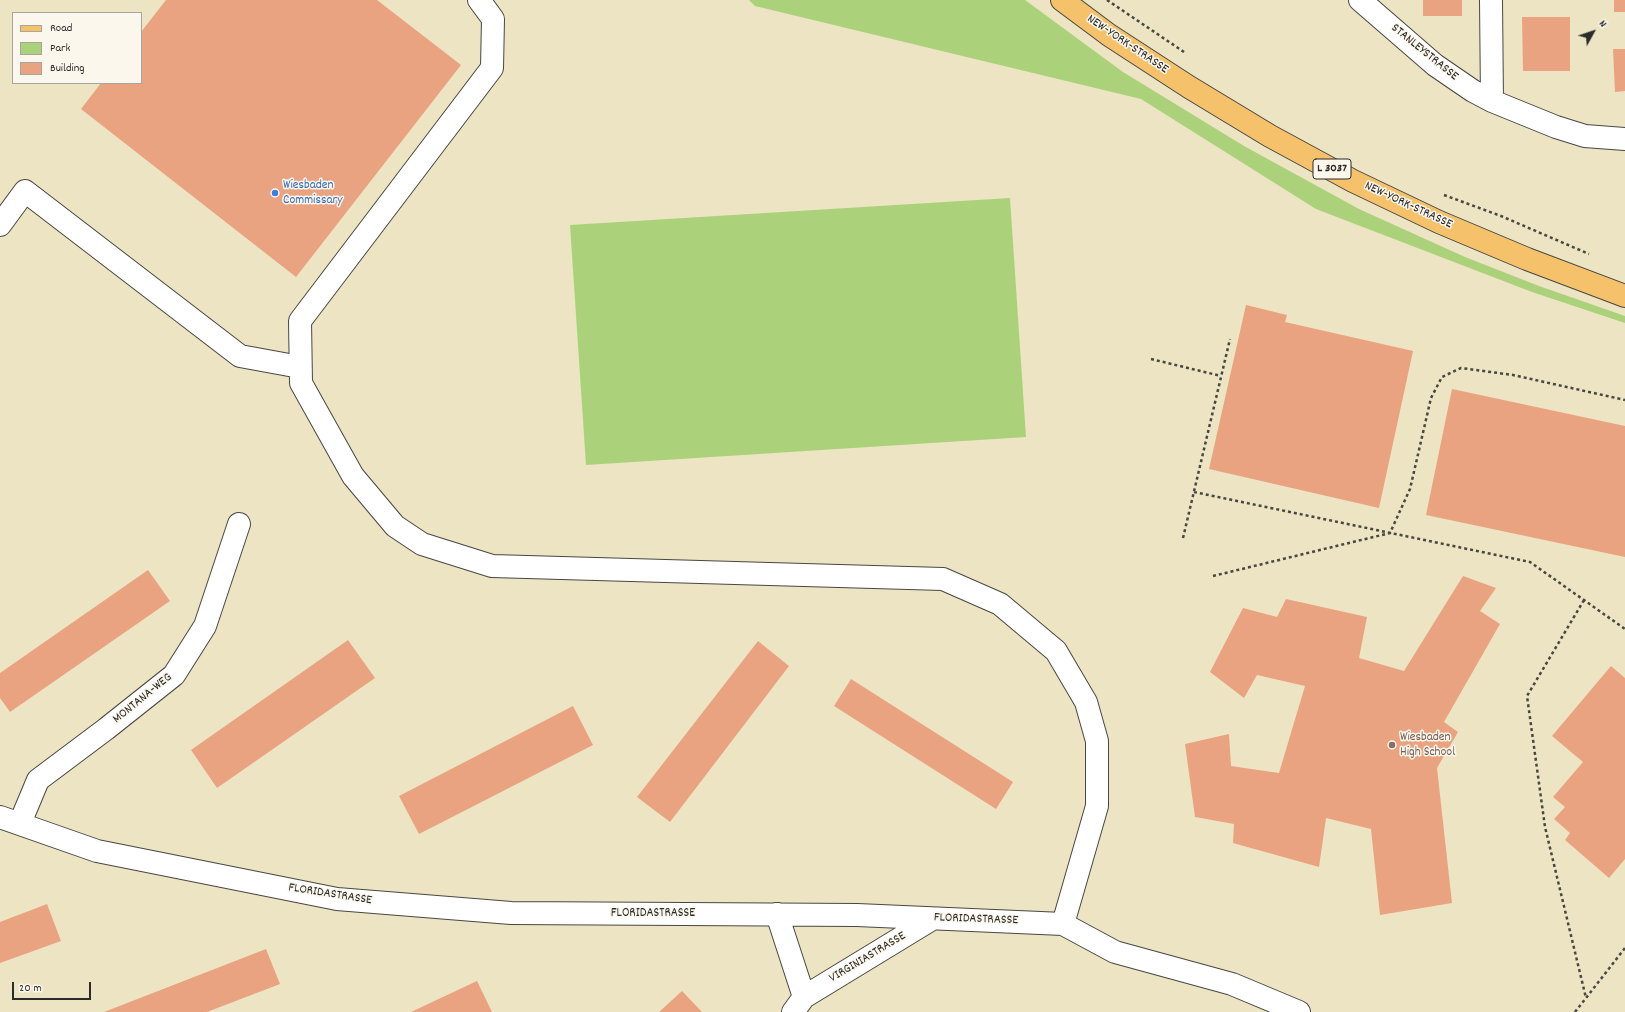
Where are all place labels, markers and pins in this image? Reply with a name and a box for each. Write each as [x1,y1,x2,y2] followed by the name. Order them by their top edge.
[283,178,343,209] place label: Wiesbaden Commissary
[270,188,280,198] marker: Wiesbaden Commissary
[1400,730,1455,761] place label: Wiesbaden High School
[1387,740,1397,750] marker: Wiesbaden High School

